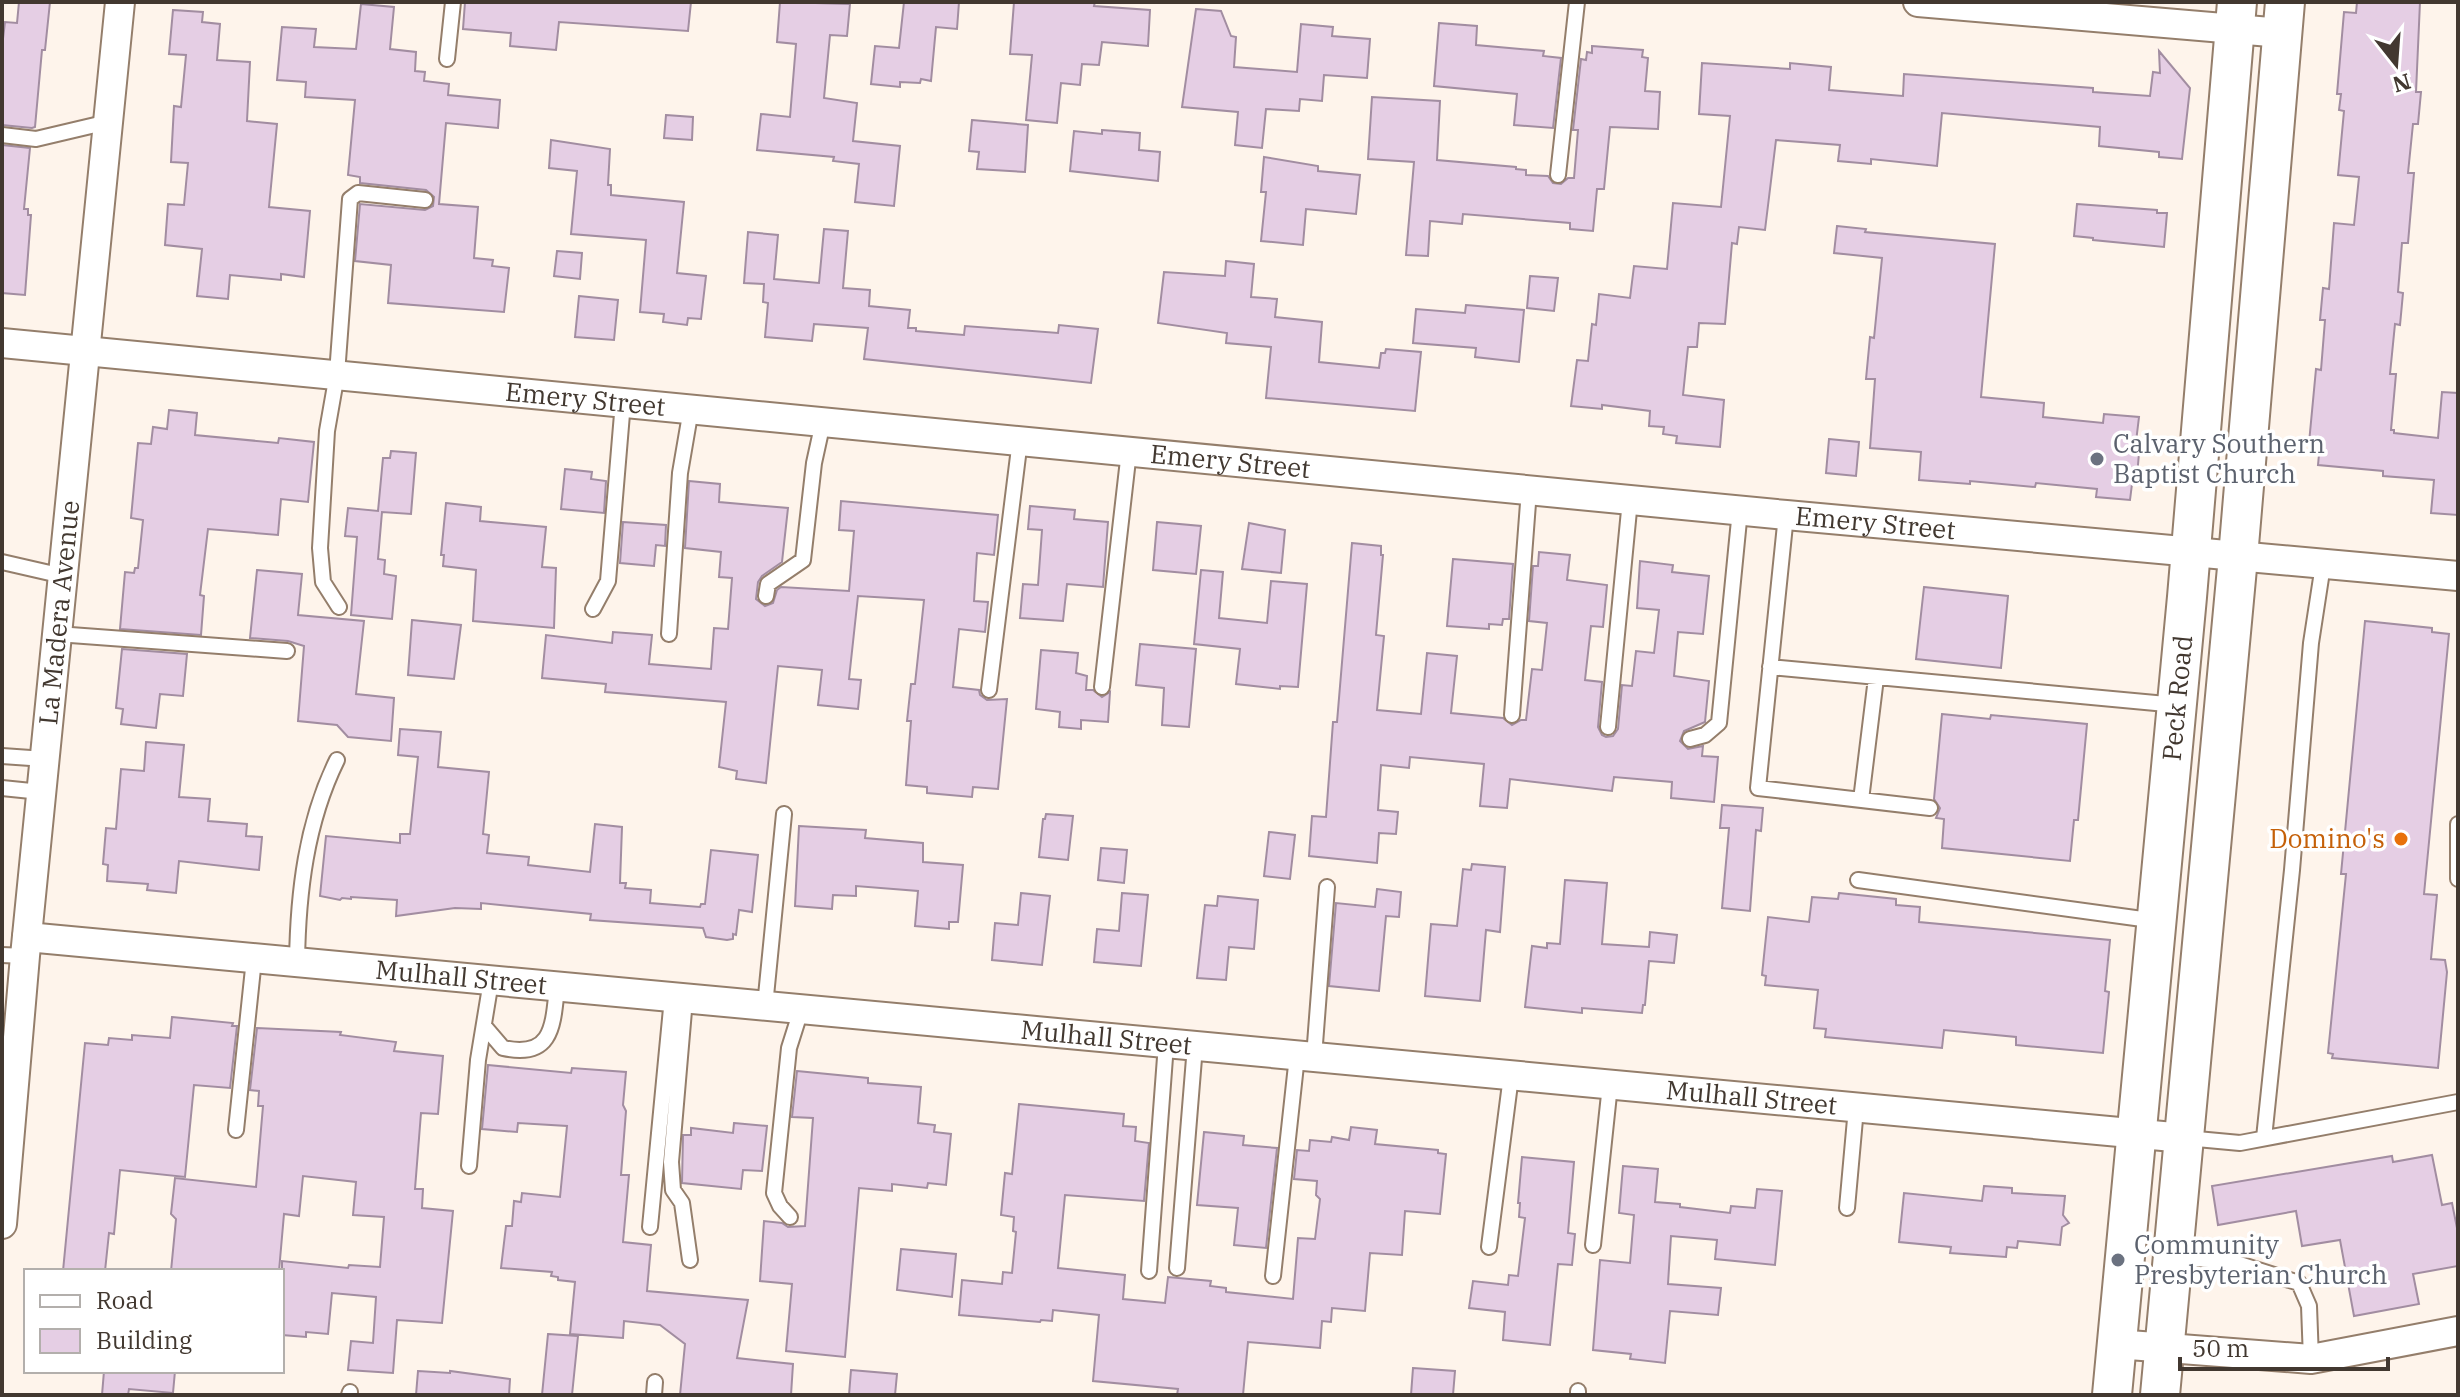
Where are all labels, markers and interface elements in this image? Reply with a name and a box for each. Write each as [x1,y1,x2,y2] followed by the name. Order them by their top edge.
[2356,24,2436,104] north arrow
[2389,67,2415,100] text: N
[504,374,667,423] street label: Emery Street
[2113,426,2325,490] place label: Calvary Southern Baptist Church
[1149,436,1312,485] street label: Emery Street
[2088,450,2106,468] marker: Calvary Southern Baptist Church
[1794,498,1957,546] street label: Emery Street
[30,499,86,726] street label: La Madera Avenue
[2154,633,2199,762] street label: Peck Road
[2269,821,2385,855] place label: Domino's
[2392,830,2410,848] marker: Domino's
[374,952,548,1001] street label: Mulhall Street
[1019,1012,1194,1061] street label: Mulhall Street
[1665,1072,1839,1122] street label: Mulhall Street
[2134,1227,2388,1291] place label: Community Presbyterian Church
[2109,1251,2127,1269] marker: Community Presbyterian Church
[24,1269,284,1373] legend
[96,1284,153,1316] text: Road
[2180,1321,2388,1371] scale bar
[96,1324,192,1356] text: Building
[2192,1332,2249,1364] text: 50 m

